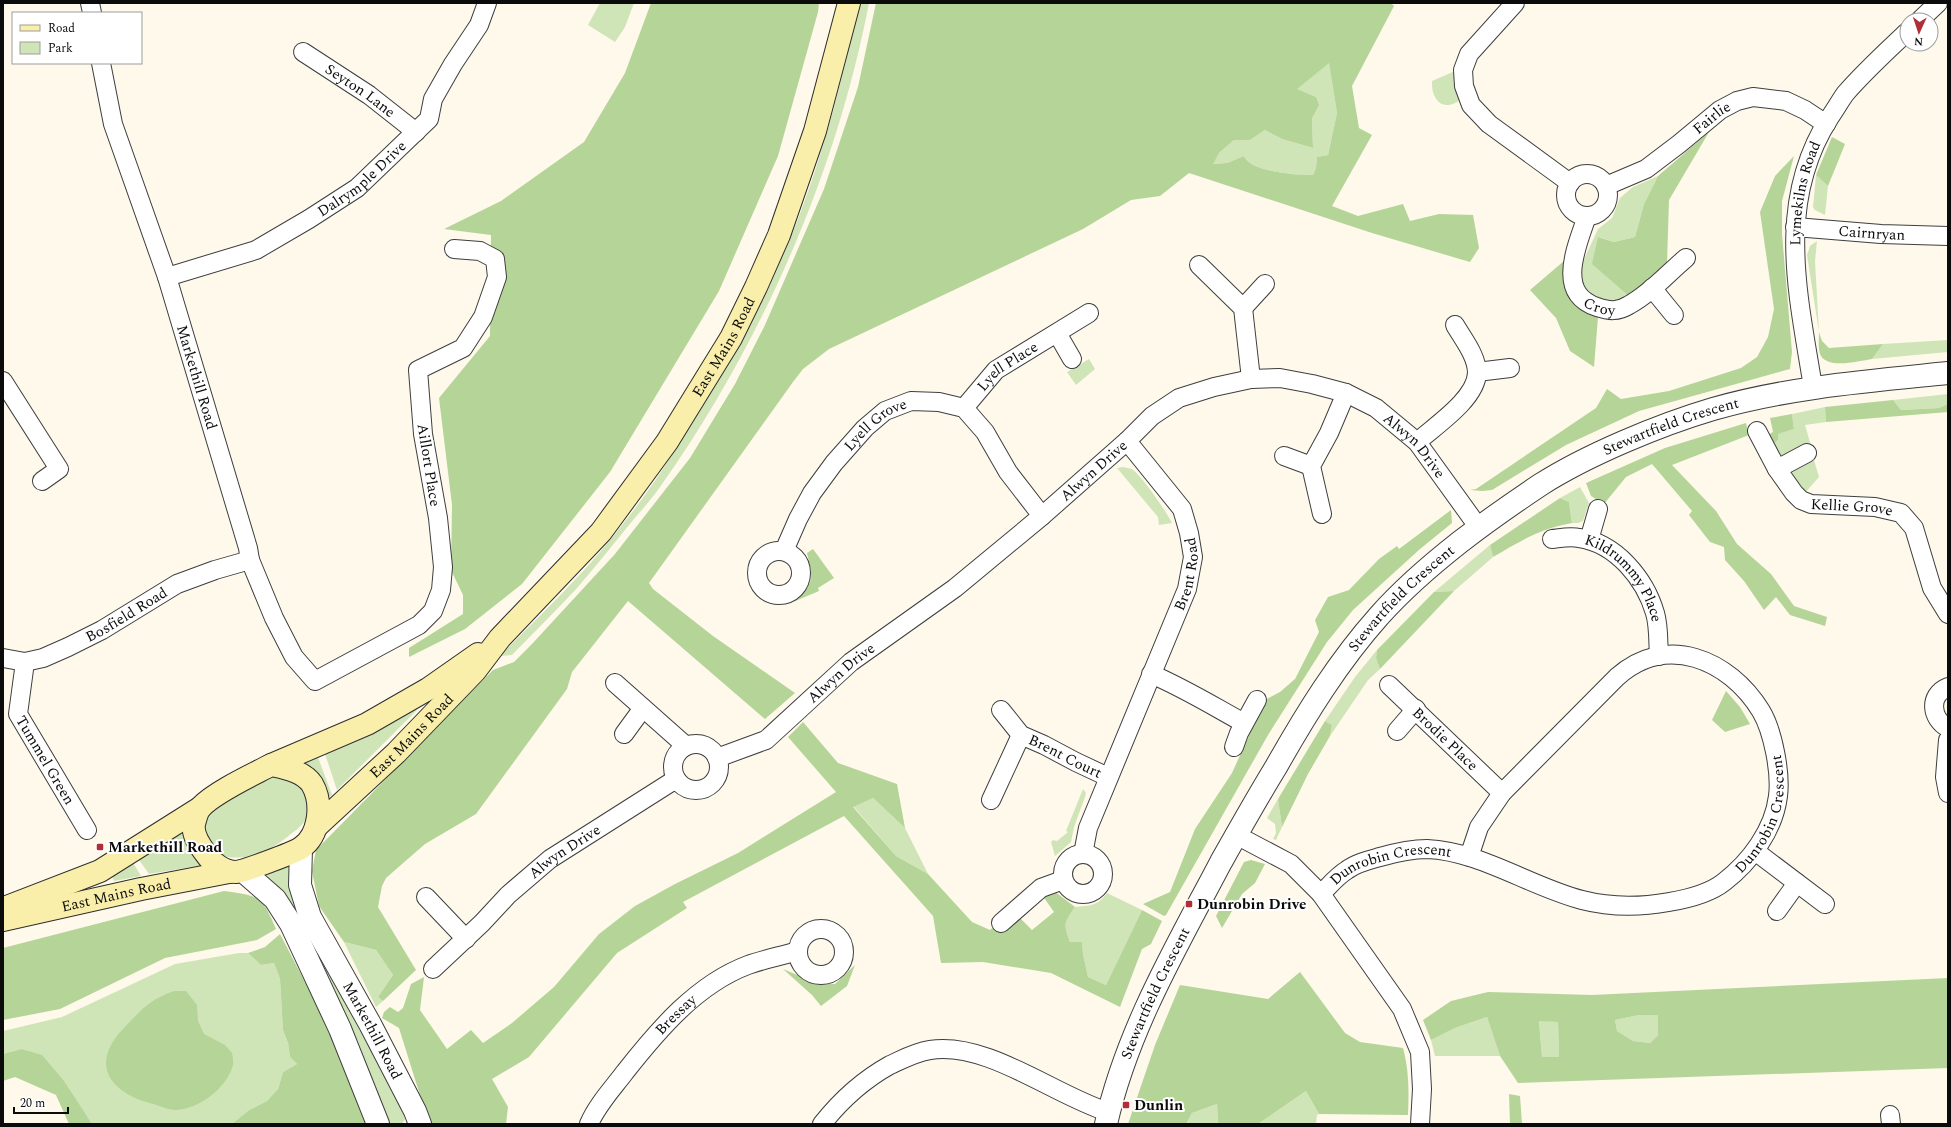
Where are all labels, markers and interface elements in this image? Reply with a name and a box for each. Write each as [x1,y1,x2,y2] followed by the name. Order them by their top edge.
[12,12,142,64] legend
[1899,12,1939,52] north arrow
[48,19,75,38] text: Road
[1914,33,1923,50] text: N
[48,39,73,58] text: Park
[320,58,400,124] street label: Seyton Lane
[1688,95,1735,140] street label: Fairlie
[313,135,412,223] street label: Dalrymple Drive
[1784,137,1827,246] street label: Lymekilns Road
[1837,220,1906,247] street label: Cairnryan
[1579,292,1616,322] street label: Croy
[686,293,761,402] street label: East Mains Road
[170,322,223,432] street label: Markethill Road
[972,336,1043,397] street label: Lyell Place
[1599,392,1741,462] street label: Stewartfield Crescent
[838,393,910,457] street label: Lyell Grove
[1378,407,1451,483] street label: Alwyn Drive
[411,422,446,508] street label: Aillort Place
[1055,435,1133,507] street label: Alwyn Drive
[1810,493,1895,523] street label: Kellie Grove
[1582,528,1668,624] street label: Kildrummy Place
[1168,536,1206,614] street label: Brent Road
[1343,540,1460,657] street label: Stewartfield Crescent
[82,581,172,648] street label: Bosfield Road
[802,637,880,709] street label: Alwyn Drive
[364,689,459,784] street label: East Mains Road
[1407,702,1483,777] street label: Brodie Place
[9,711,81,810] street label: Tummel Green
[1025,729,1106,785] street label: Brent Court
[1730,753,1791,879] street label: Dunrobin Crescent
[524,819,605,885] street label: Alwyn Drive
[108,836,223,859] place label: Markethill Road
[1325,838,1454,891] street label: Dunrobin Crescent
[95,842,105,852] marker: Markethill Road
[59,872,173,919] street label: East Mains Road
[1197,893,1307,916] place label: Dunrobin Drive
[1184,899,1194,909] marker: Dunrobin Drive
[1115,923,1196,1063] street label: Stewartfield Crescent
[336,977,408,1084] street label: Markethill Road
[650,988,702,1041] street label: Bressay
[14,1089,68,1115] scale bar
[20,1094,45,1113] text: 20 m
[1134,1094,1183,1117] place label: Dunlin
[1121,1100,1131,1110] marker: Dunlin

